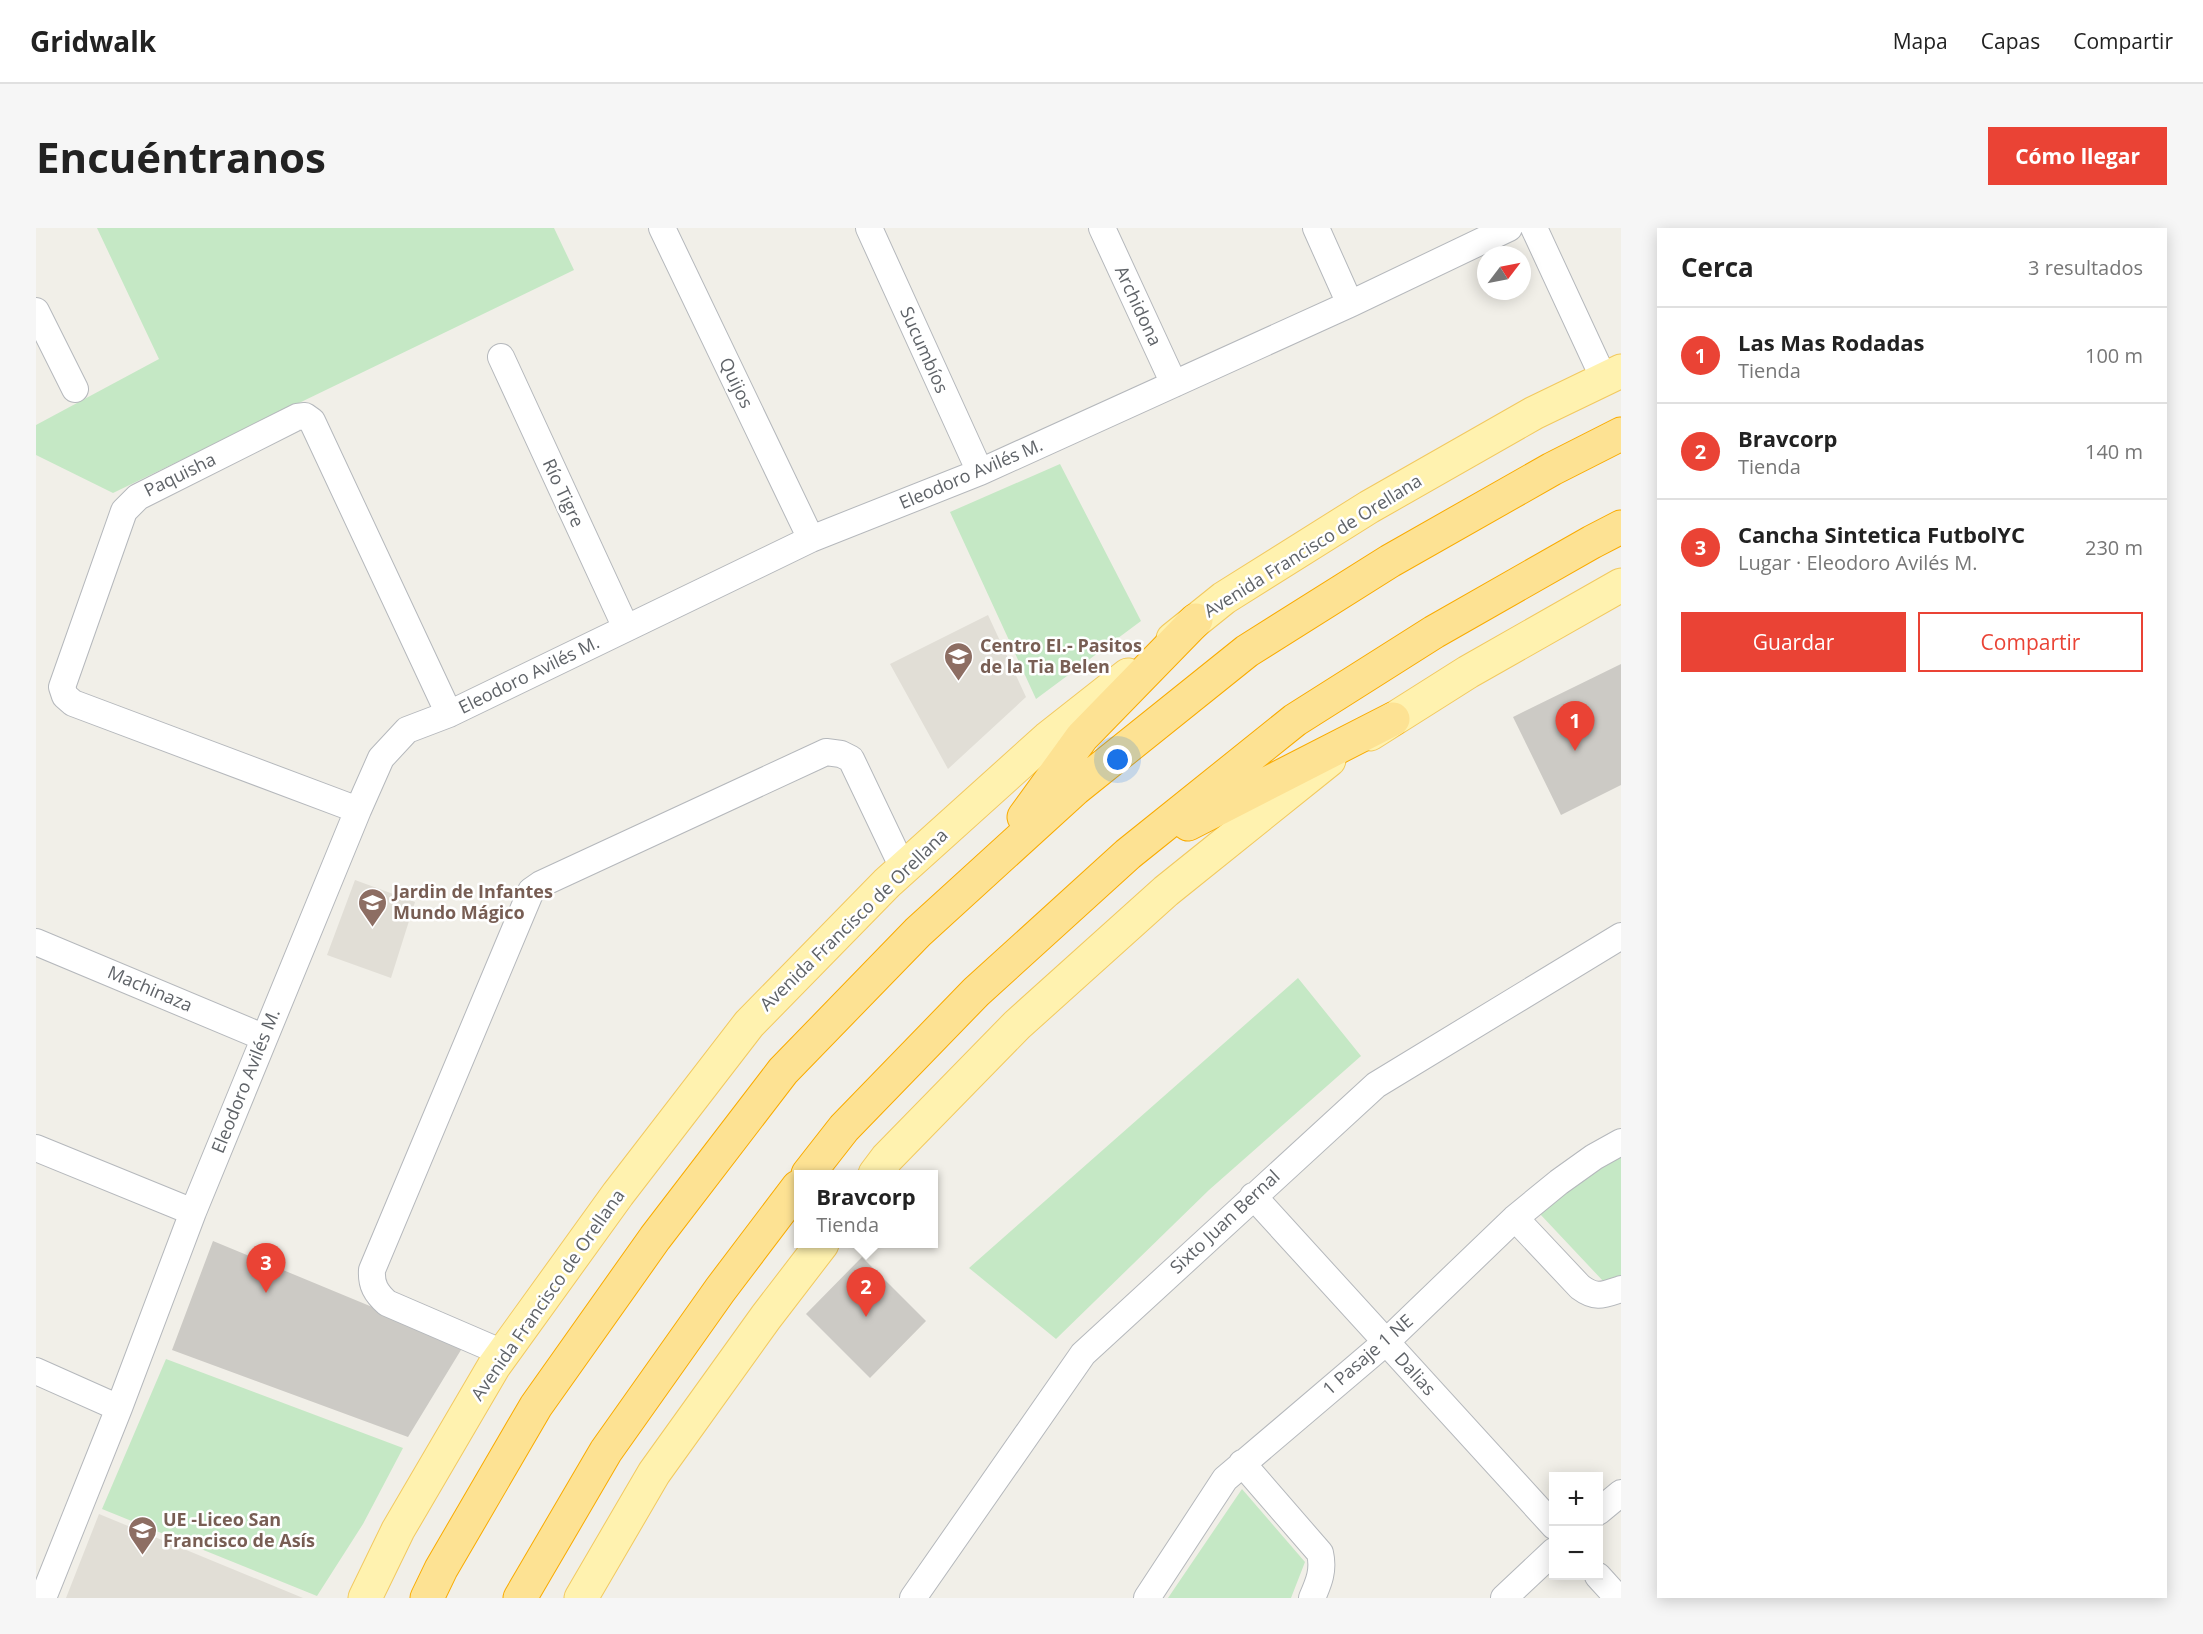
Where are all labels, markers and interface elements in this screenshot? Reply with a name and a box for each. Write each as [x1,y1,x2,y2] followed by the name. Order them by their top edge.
[30,22,156,60] text: Gridwalk
[1893,27,1948,55] text: Mapa
[1981,27,2040,55] text: Capas
[2073,27,2173,55] text: Compartir
[1988,127,2167,185] button: Cómo llegar
[36,128,326,185] text: Encuéntranos
[1477,246,1531,300] north arrow
[1681,249,1754,285] text: Cerca
[2028,254,2143,281] text: 3 resultados
[1110,262,1168,350] street label: Archidona
[895,303,955,397] street label: Sucumbíos
[1738,327,1925,357] text: Las Mas Rodadas
[1695,342,1706,369] text: 1
[2085,342,2143,369] text: 100 m
[714,353,759,412] street label: Quijos
[1738,357,1801,384] text: Tienda
[1738,423,1837,453] text: Bravcorp
[895,432,1046,514] street label: Eleodoro Avilés M.
[1695,438,1706,465] text: 2
[2085,438,2143,465] text: 140 m
[140,446,219,502] street label: Paquisha
[1738,453,1801,480] text: Tienda
[538,454,590,531] street label: Río Tigre
[1199,468,1426,622] street label: Avenida Francisco de Orellana
[1738,519,2025,549] text: Cancha Sintetica FutbolYC
[1695,534,1706,561] text: 3
[2085,534,2143,561] text: 230 m
[1738,549,1978,576] text: Lugar · Eleodoro Avilés M.
[1681,612,1906,672] button: Guardar
[1918,612,2143,672] button: Compartir
[454,630,603,719] street label: Eleodoro Avilés M.
[980,633,1142,678] place label: Centro EI.- Pasitos de la Tia Belen
[943,640,975,682] school or university icon: Centro EI.- Pasitos de la Tia Belen
[1556,702,1594,751] pin: 1
[1103,745,1132,774] your location
[754,823,953,1016] street label: Avenida Francisco de Orellana
[391,879,553,924] place label: Jardin de Infantes Mundo Mágico
[356,886,388,928] school or university icon: Jardin de Infantes Mundo Mágico
[104,959,196,1017] street label: Machinaza
[205,1005,285,1156] street label: Eleodoro Avilés M.
[1164,1164,1284,1278] street label: Sixto Juan Bernal
[794,1170,938,1248] popup
[816,1181,916,1211] text: Bravcorp
[465,1184,629,1405] street label: Avenida Francisco de Orellana
[816,1211,879,1238] text: Tienda
[246,1244,286,1293] pin: 3
[846,1268,886,1317] pin: 2
[1317,1308,1418,1400] street label: 1 Pasaje 1 NE
[1390,1346,1442,1400] street label: Dalias
[1549,1472,1603,1580] map controls
[1549,1472,1603,1526] button: +
[163,1507,315,1552] place label: UE -Liceo San Francisco de Asís
[126,1514,158,1556] school or university icon: UE -Liceo San Francisco de Asís
[1549,1526,1603,1580] button: −

